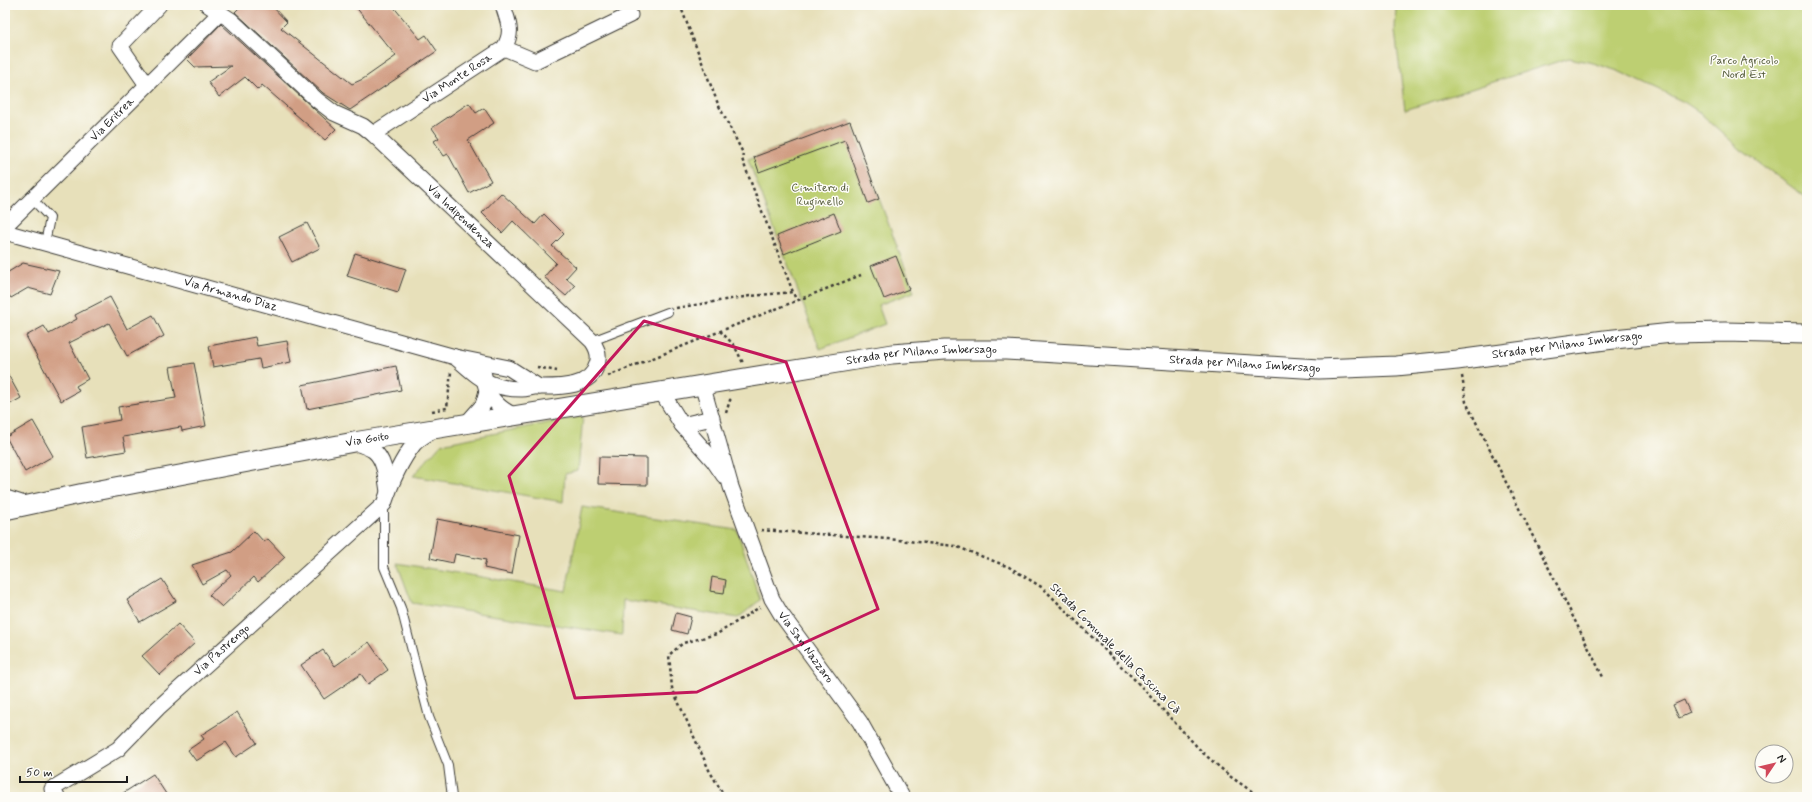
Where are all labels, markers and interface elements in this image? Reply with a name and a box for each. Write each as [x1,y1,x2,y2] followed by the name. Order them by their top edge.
[419,49,496,107] street label: Via Monte Rosa
[1710,53,1779,83] park label: Parco Agricolo Nord Est
[86,94,139,145] street label: Via Eritrea
[791,180,849,211] park label: Cimitero di Ruginello
[423,181,498,252] street label: Via Indipendenza
[182,274,279,315] street label: Via Armando Diaz
[1491,328,1643,363] street label: Strada per Milano Imbersago
[845,342,997,369] street label: Strada per Milano Imbersago
[1169,352,1321,377] street label: Strada per Milano Imbersago
[344,428,390,451] street label: Via Goito
[1046,580,1184,718] street label: Strada Comunale della Cascina Cà
[774,608,837,687] street label: Via San Nazzaro
[190,621,254,680] street label: Via Pastrengo
[1754,744,1794,784] north arrow
[1774,752,1789,766] text: N
[20,758,127,784] scale bar
[26,765,53,781] text: 50 m

